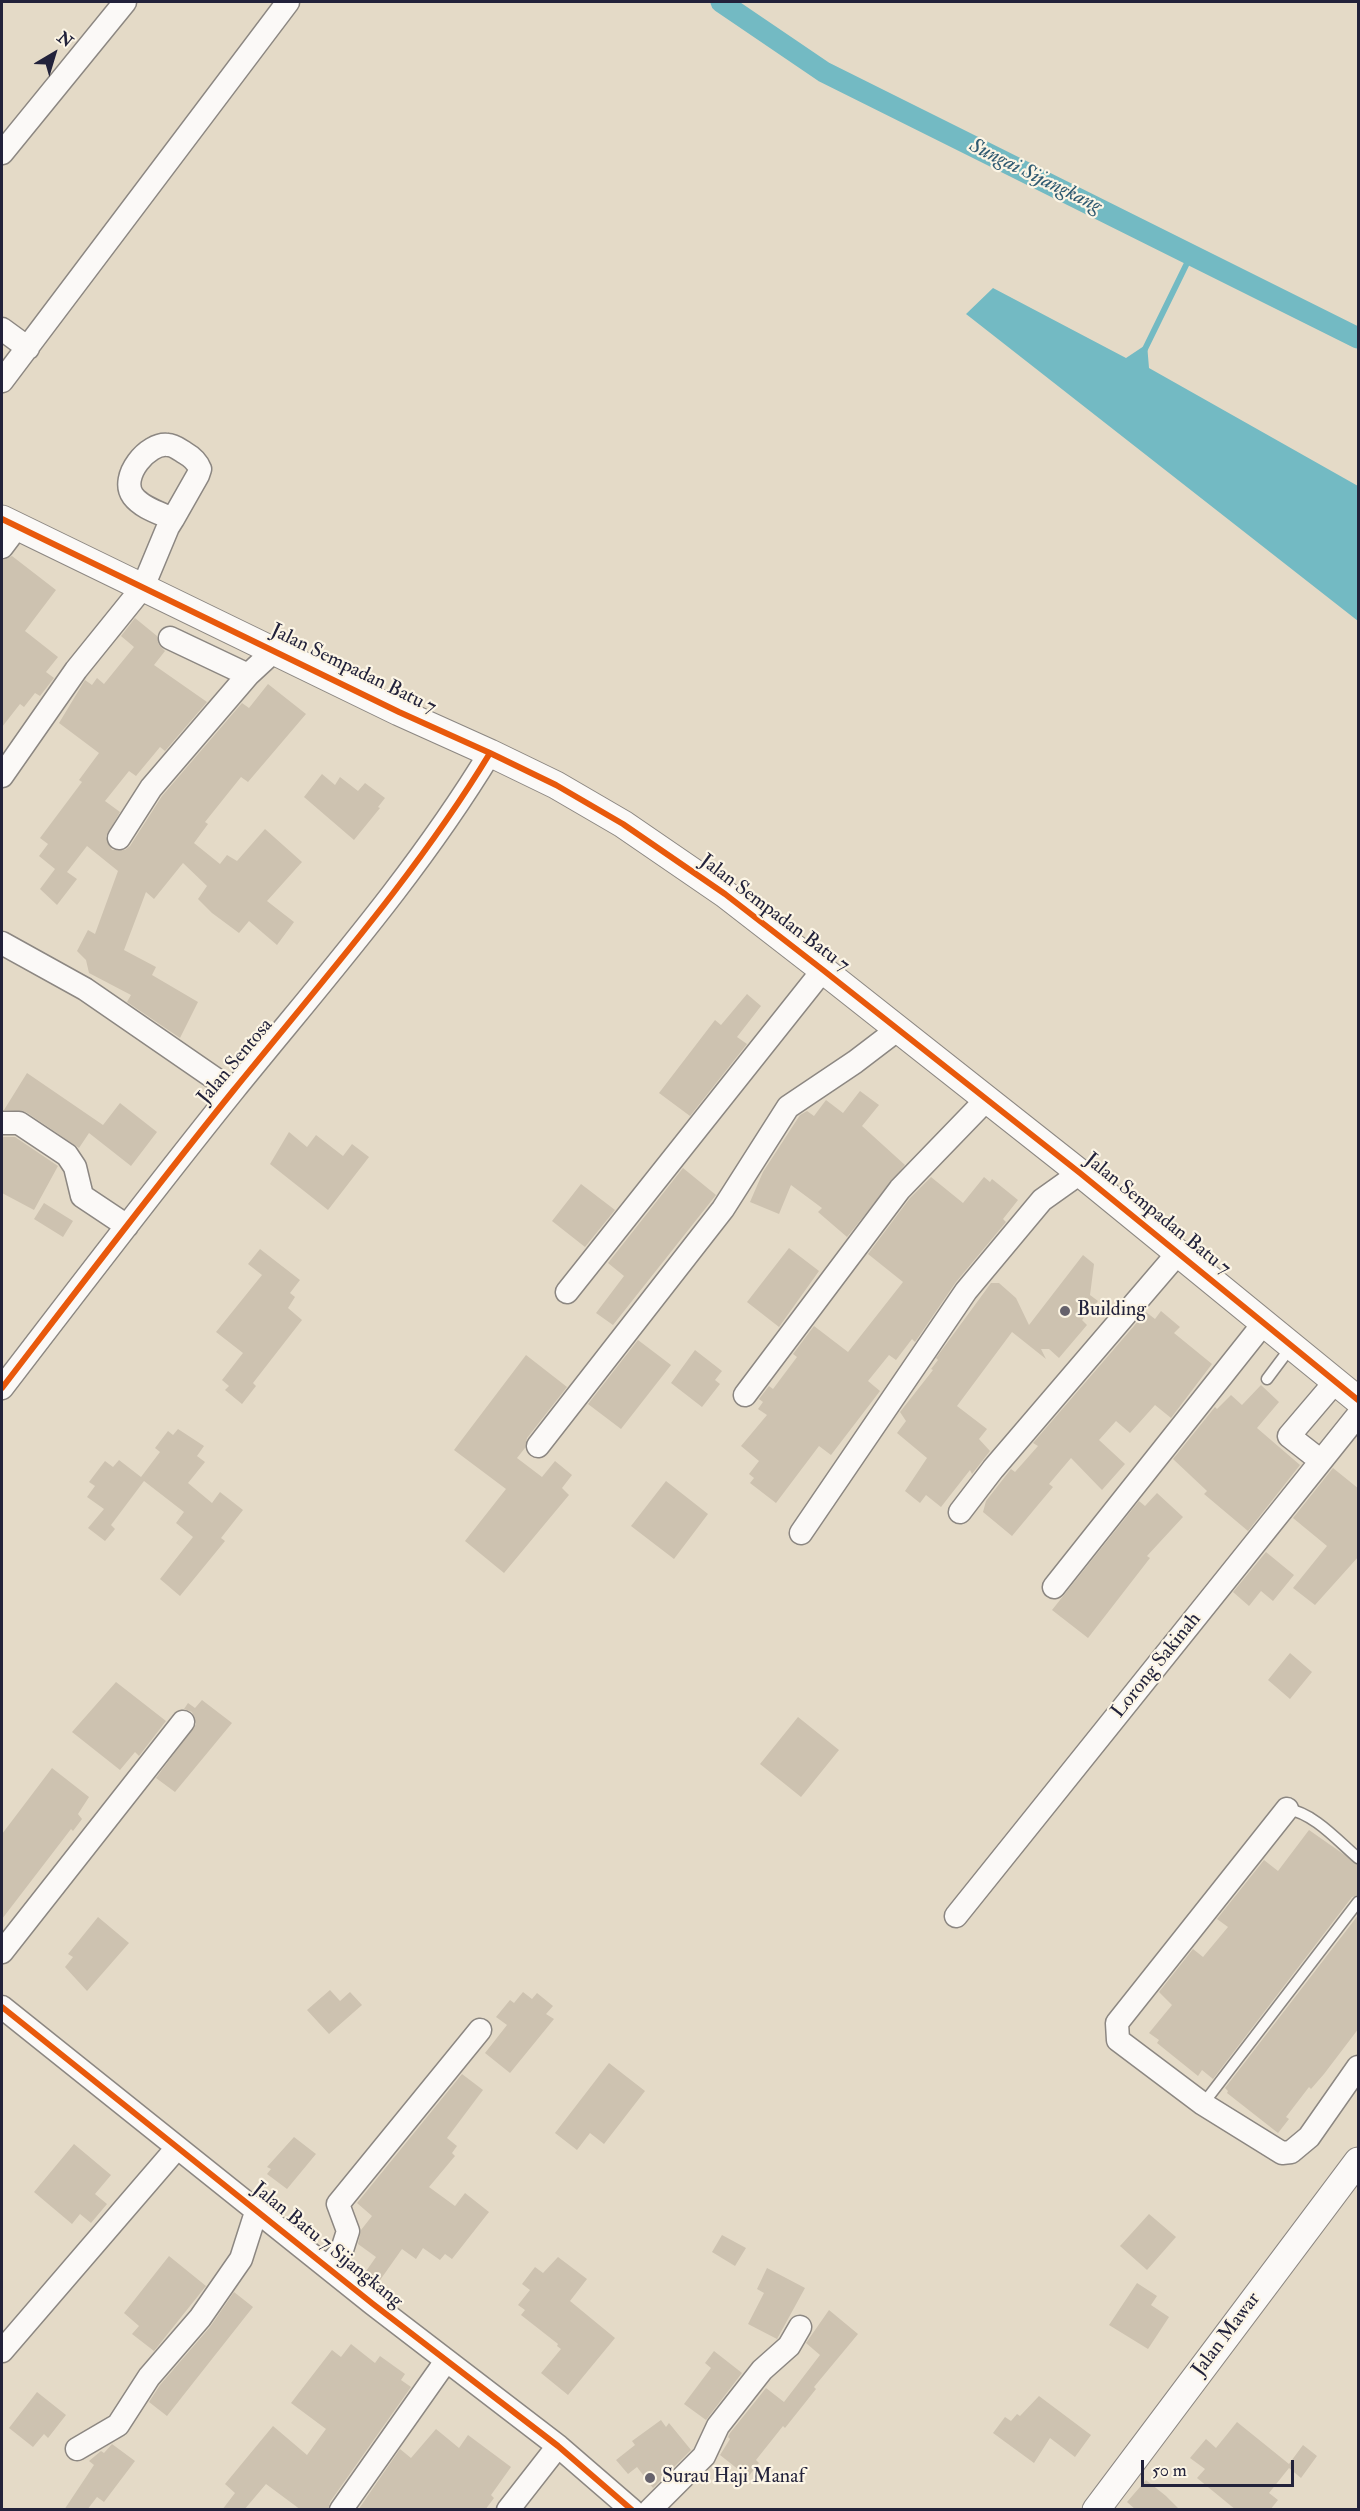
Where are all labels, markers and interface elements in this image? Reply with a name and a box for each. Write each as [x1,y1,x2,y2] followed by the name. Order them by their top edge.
[24,24,84,84] north arrow
[53,28,77,52] text: N
[965,134,1105,220] water label: Sungai Sijangkang
[266,620,440,720] street label: Jalan Sempadan Batu 7
[694,850,854,978] street label: Jalan Sempadan Batu 7
[193,1014,279,1110] street label: Jalan Sentosa
[1079,1149,1235,1281] street label: Jalan Sempadan Batu 7
[1077,1299,1146,1323] place label: Building
[1058,1304,1072,1318] marker: Building
[1107,1608,1207,1724] street label: Lorong Sakinah
[247,2178,407,2314] street label: Jalan Batu 7 Sijangkang
[1188,2288,1266,2382] street label: Jalan Mawar
[1144,2448,1297,2486] scale bar
[1152,2459,1187,2482] text: 50 m
[662,2466,805,2490] place label: Surau Haji Manaf
[643,2471,657,2485] marker: Surau Haji Manaf

